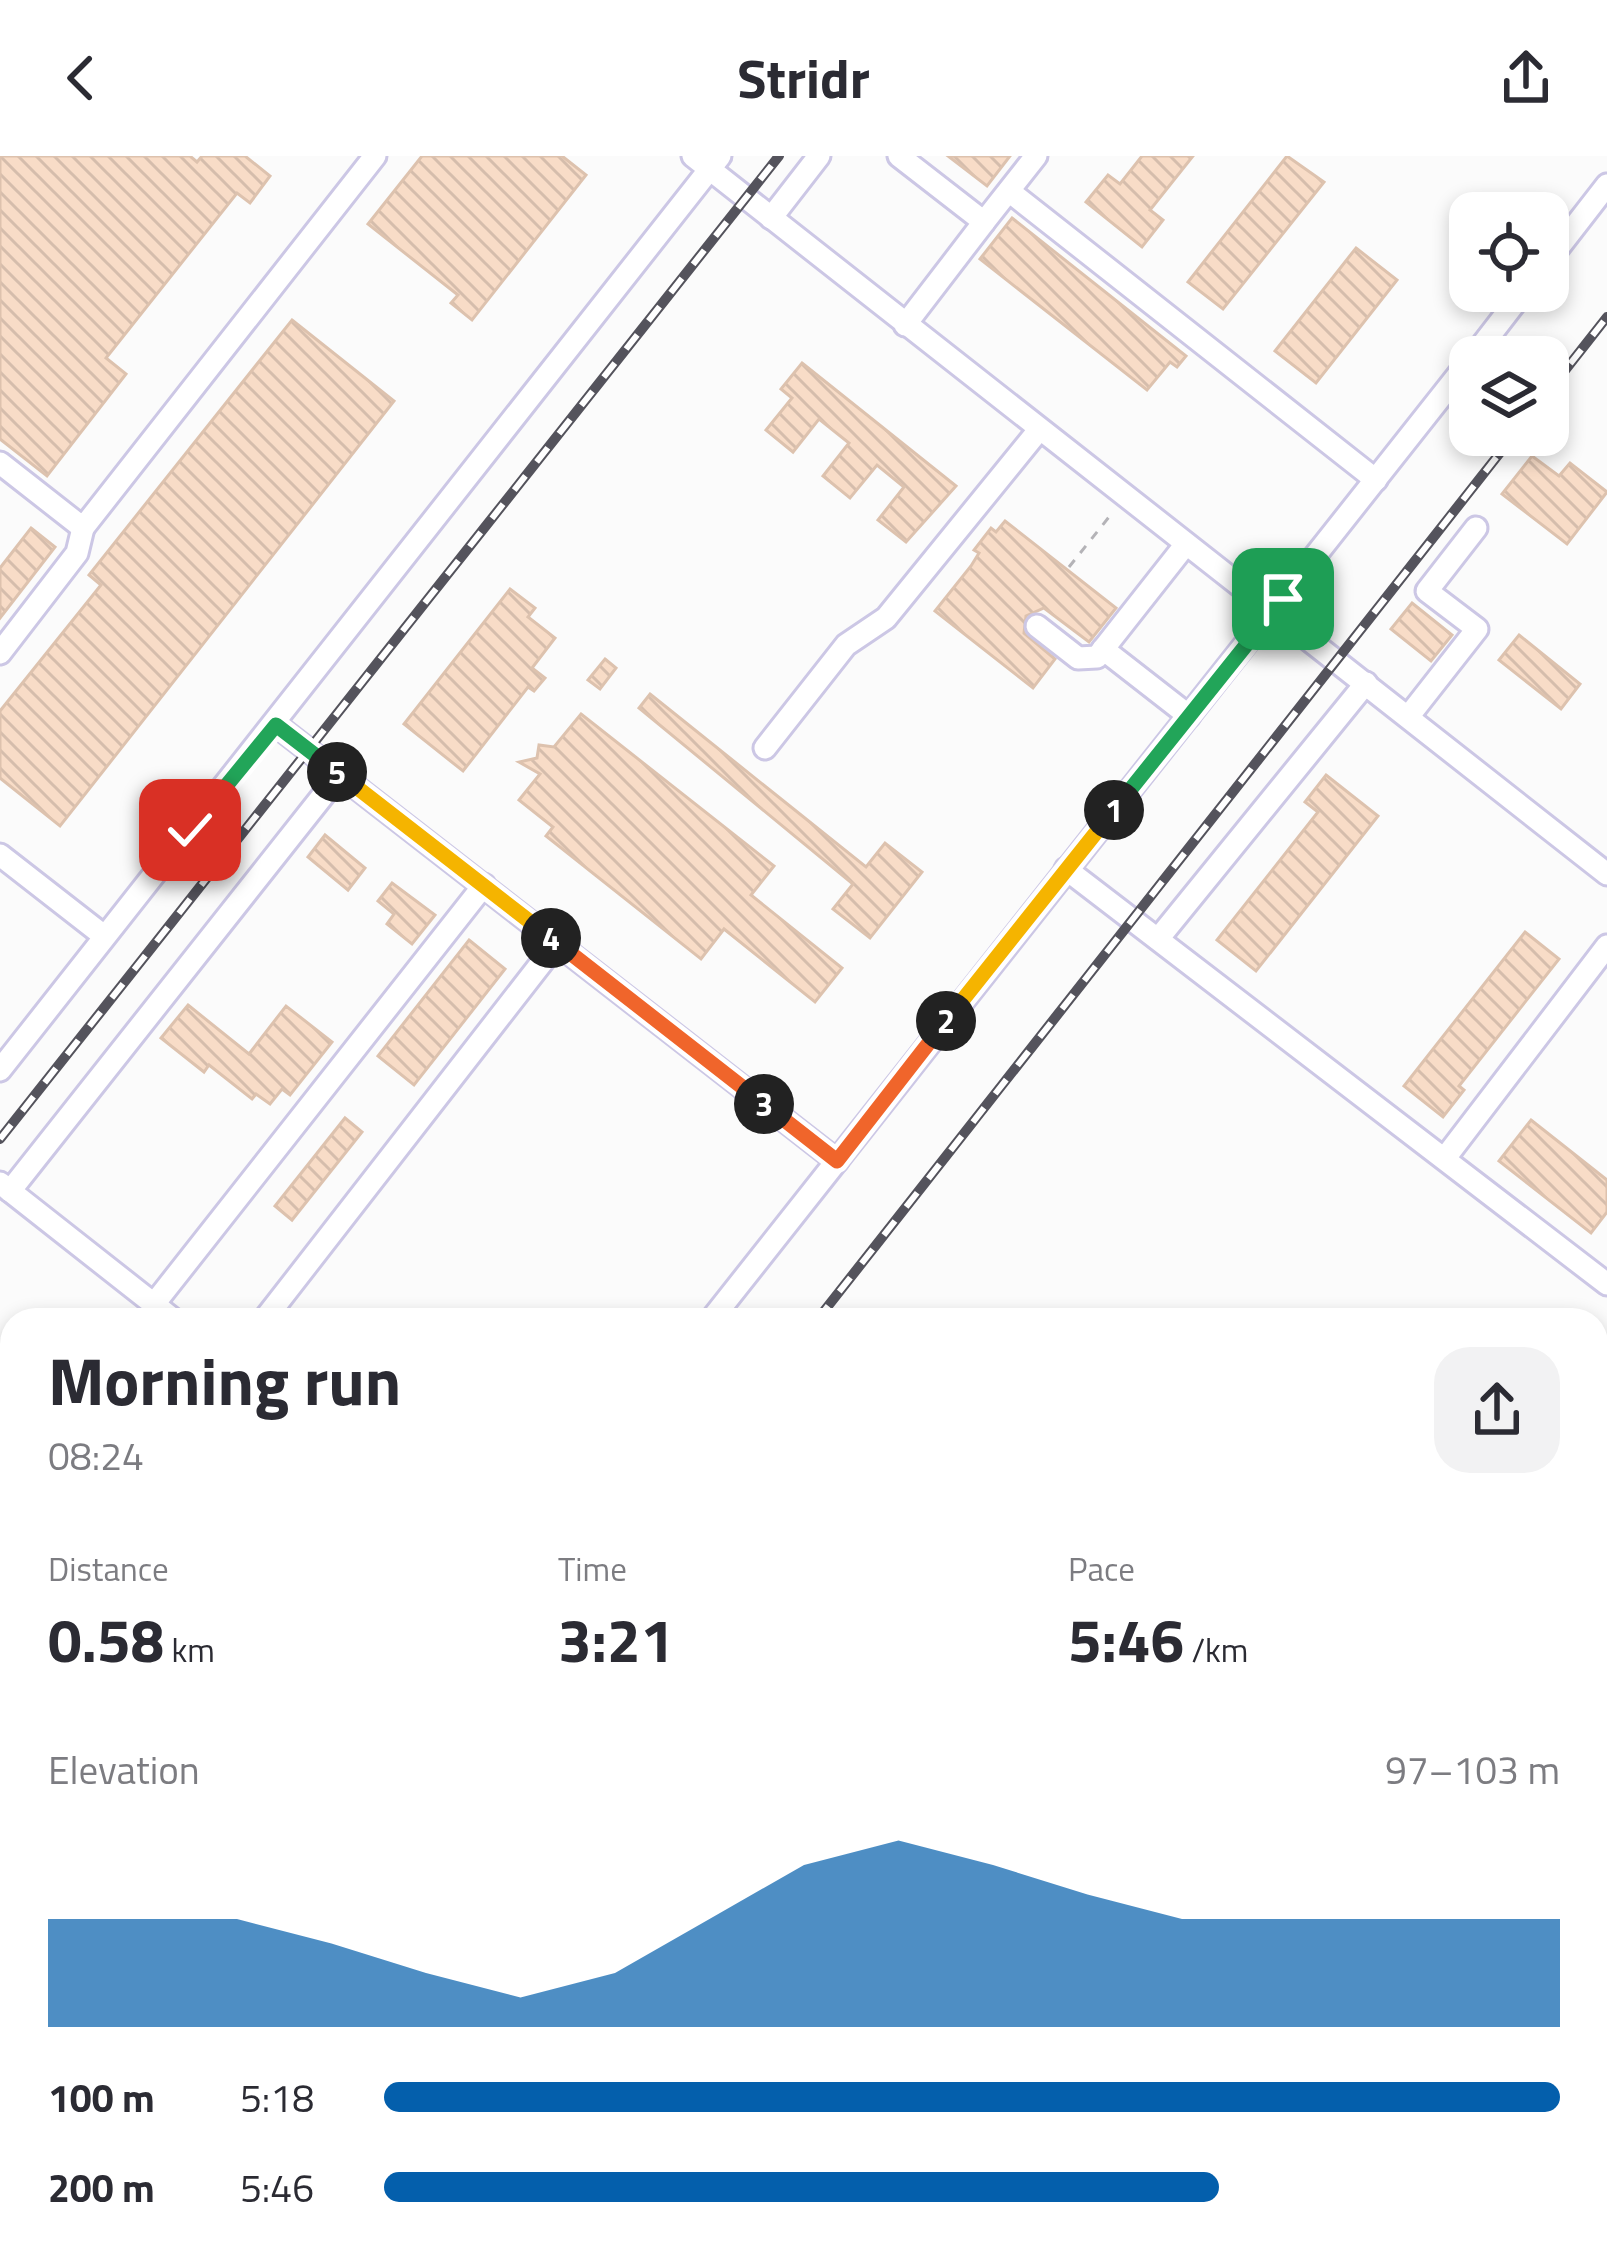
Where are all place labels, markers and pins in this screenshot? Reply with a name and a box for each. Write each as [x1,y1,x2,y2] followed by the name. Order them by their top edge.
[1232,548,1334,650] pin
[307,742,367,802] pin: 5
[139,779,241,881] pin
[1084,780,1144,840] pin: 1
[521,908,581,968] pin: 4
[916,991,976,1051] pin: 2
[734,1074,794,1134] pin: 3

